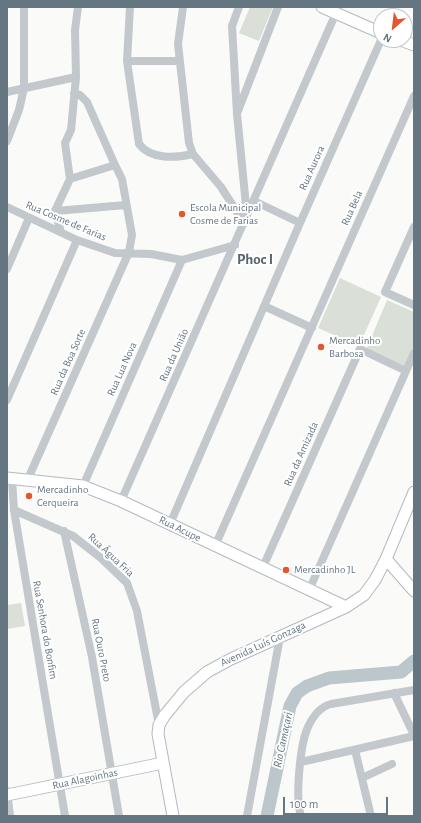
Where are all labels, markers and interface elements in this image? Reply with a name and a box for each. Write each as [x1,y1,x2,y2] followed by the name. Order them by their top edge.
[373,8,413,48] north arrow
[382,32,394,45] text: N
[296,144,328,192] street label: Rua Aurora
[338,188,366,228] street label: Rua Bela
[24,198,108,244] street label: Rua Cosme de Farias
[190,201,261,227] place label: Escola Municipal Cosme de Farias
[177,209,187,219] marker: Escola Municipal Cosme de Farias
[237,250,273,268] district label: Phoc I
[47,327,89,397] street label: Rua da Boa Sorte
[156,327,192,383] street label: Rua da União
[329,334,380,360] place label: Mercadinho Barbosa
[104,340,140,398] street label: Rua Lua Nova
[316,342,326,352] marker: Mercadinho Barbosa
[281,420,321,488] street label: Rua da Amizada
[37,483,88,509] place label: Mercadinho Cerqueira
[24,491,34,501] marker: Mercadinho Cerqueira
[157,513,203,545] street label: Rua Acupe
[85,530,137,580] street label: Rua Água Fria
[294,563,355,577] place label: Mercadinho JL
[281,565,291,575] marker: Mercadinho JL
[30,580,60,680] street label: Rua Senhora do Bonfim
[88,617,114,683] street label: Rua Ouro Preto
[218,618,308,670] street label: Avenida Luís Gonzaga
[270,711,296,769] water label: Rio Camaçari
[51,766,119,792] street label: Rua Alagoinhas
[285,789,390,815] scale bar
[290,798,318,810] text: 100 m

